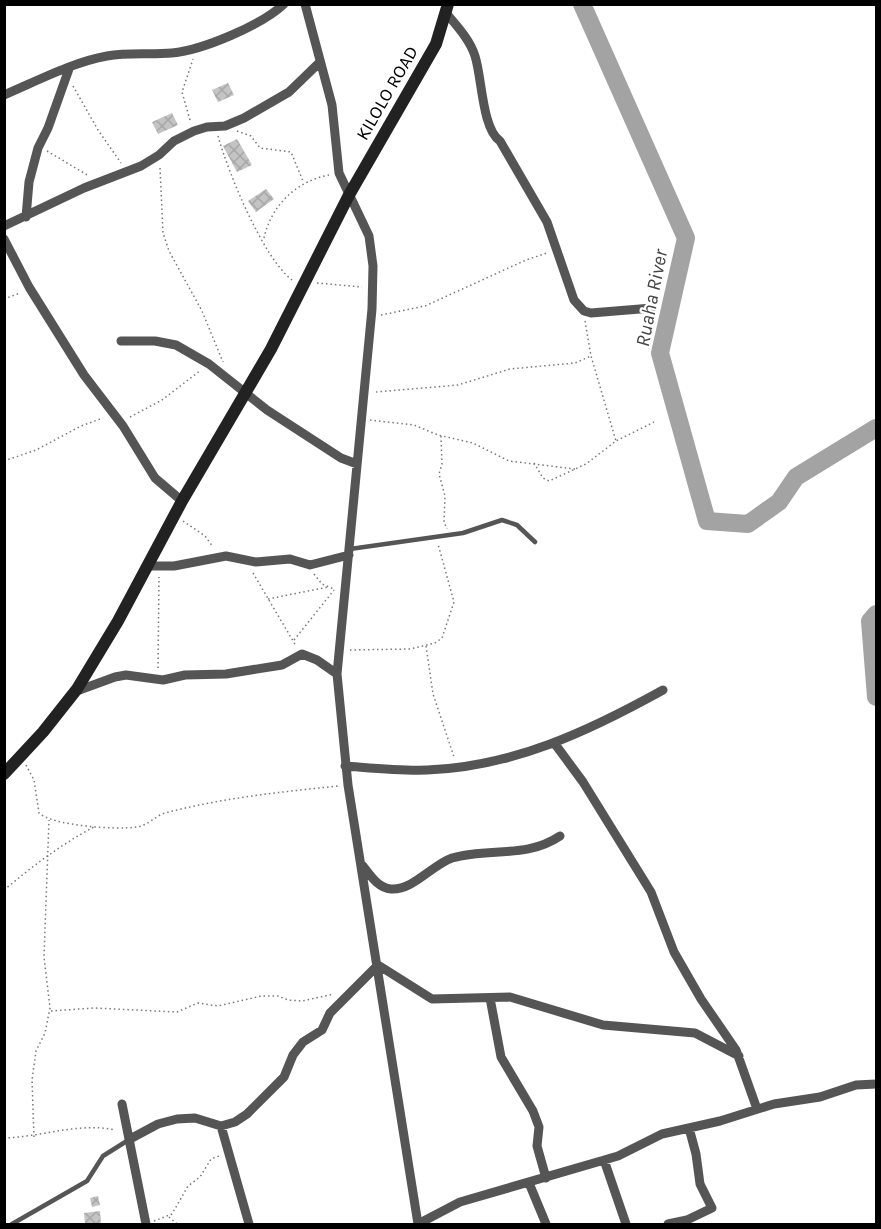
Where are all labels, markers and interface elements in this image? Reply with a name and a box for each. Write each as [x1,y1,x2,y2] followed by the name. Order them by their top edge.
[351,42,423,144] street label: KILOLO ROAD
[631,246,672,349] water label: Ruaha River

